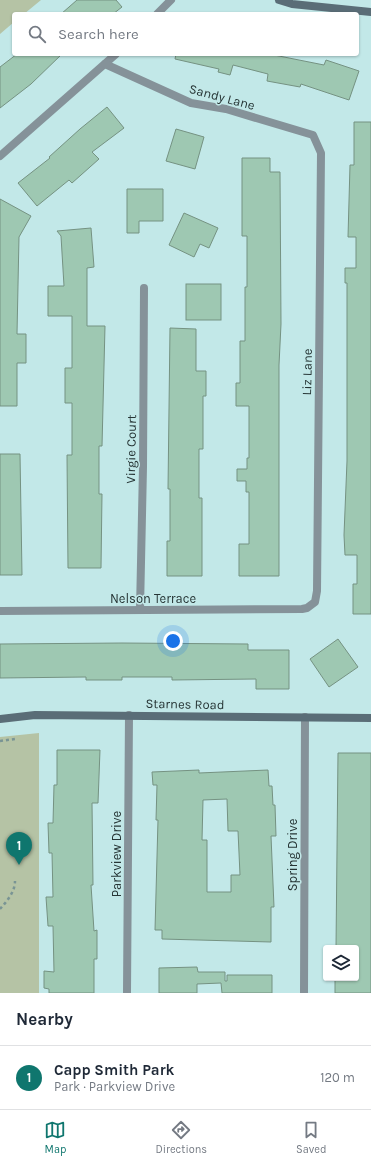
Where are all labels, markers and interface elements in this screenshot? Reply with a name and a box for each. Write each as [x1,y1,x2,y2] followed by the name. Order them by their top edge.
[12,12,359,56] search box
[26,23,48,45] icon: search
[58,25,139,43] text: Search here
[187,81,257,113] street label: Sandy Lane
[299,348,315,396] street label: Liz Lane
[123,414,139,484] street label: Virgie Court
[110,591,196,606] street label: Nelson Terrace
[163,631,183,651] your location
[145,696,225,712] street label: Starnes Road
[109,811,124,897] street label: Parkview Drive
[285,818,300,891] street label: Spring Drive
[6,832,32,865] pin: 1
[323,945,359,981] map controls
[323,945,359,981] button: layers
[16,1009,73,1029] text: Nearby
[54,1061,174,1079] text: Capp Smith Park
[27,1070,31,1085] text: 1
[320,1070,355,1085] text: 120 m
[54,1079,175,1094] text: Park · Parkview Drive
[44,1119,66,1156] tab: Map
[155,1119,207,1156] tab: Directions
[296,1119,327,1156] tab: Saved

